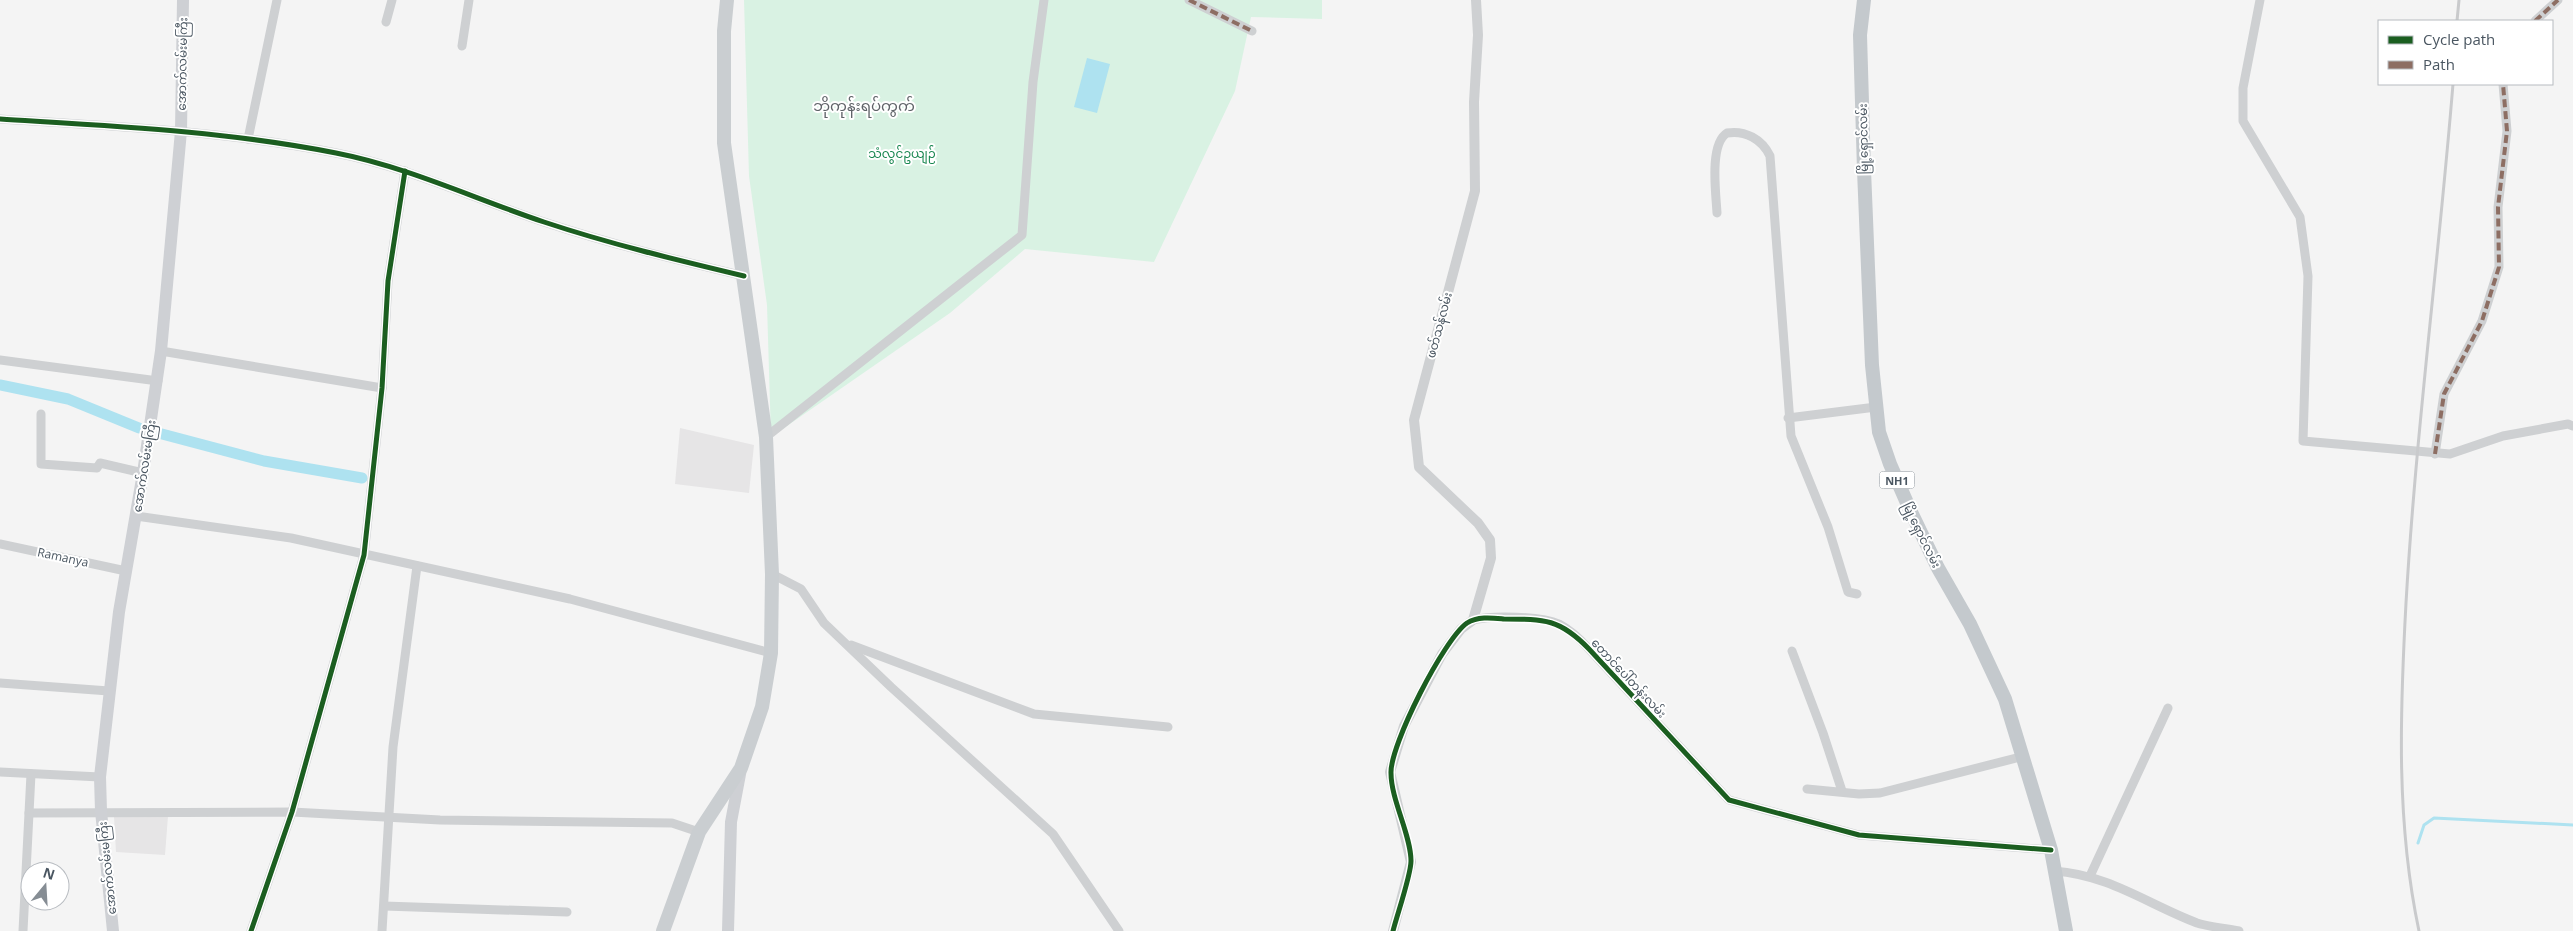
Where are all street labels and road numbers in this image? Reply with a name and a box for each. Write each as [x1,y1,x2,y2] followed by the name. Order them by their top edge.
[173,17,193,111] street label: အောက်လမ်းမကြီး
[1854,103,1874,175] street label: မြို့ရှောင်လမ်း
[1422,290,1458,360] street label: ဖတ်သန်လမ်း
[128,419,162,514] street label: အောက်လမ်းမကြီး
[1880,472,1914,488] road number: NH1
[1897,499,1945,572] street label: မြို့ရှောင်လမ်း
[36,543,90,571] street label: Ramanya
[1586,634,1670,723] street label: တောင်ပေါ်တန်းလမ်း
[94,820,122,915] street label: အောက်လမ်းမကြီး

